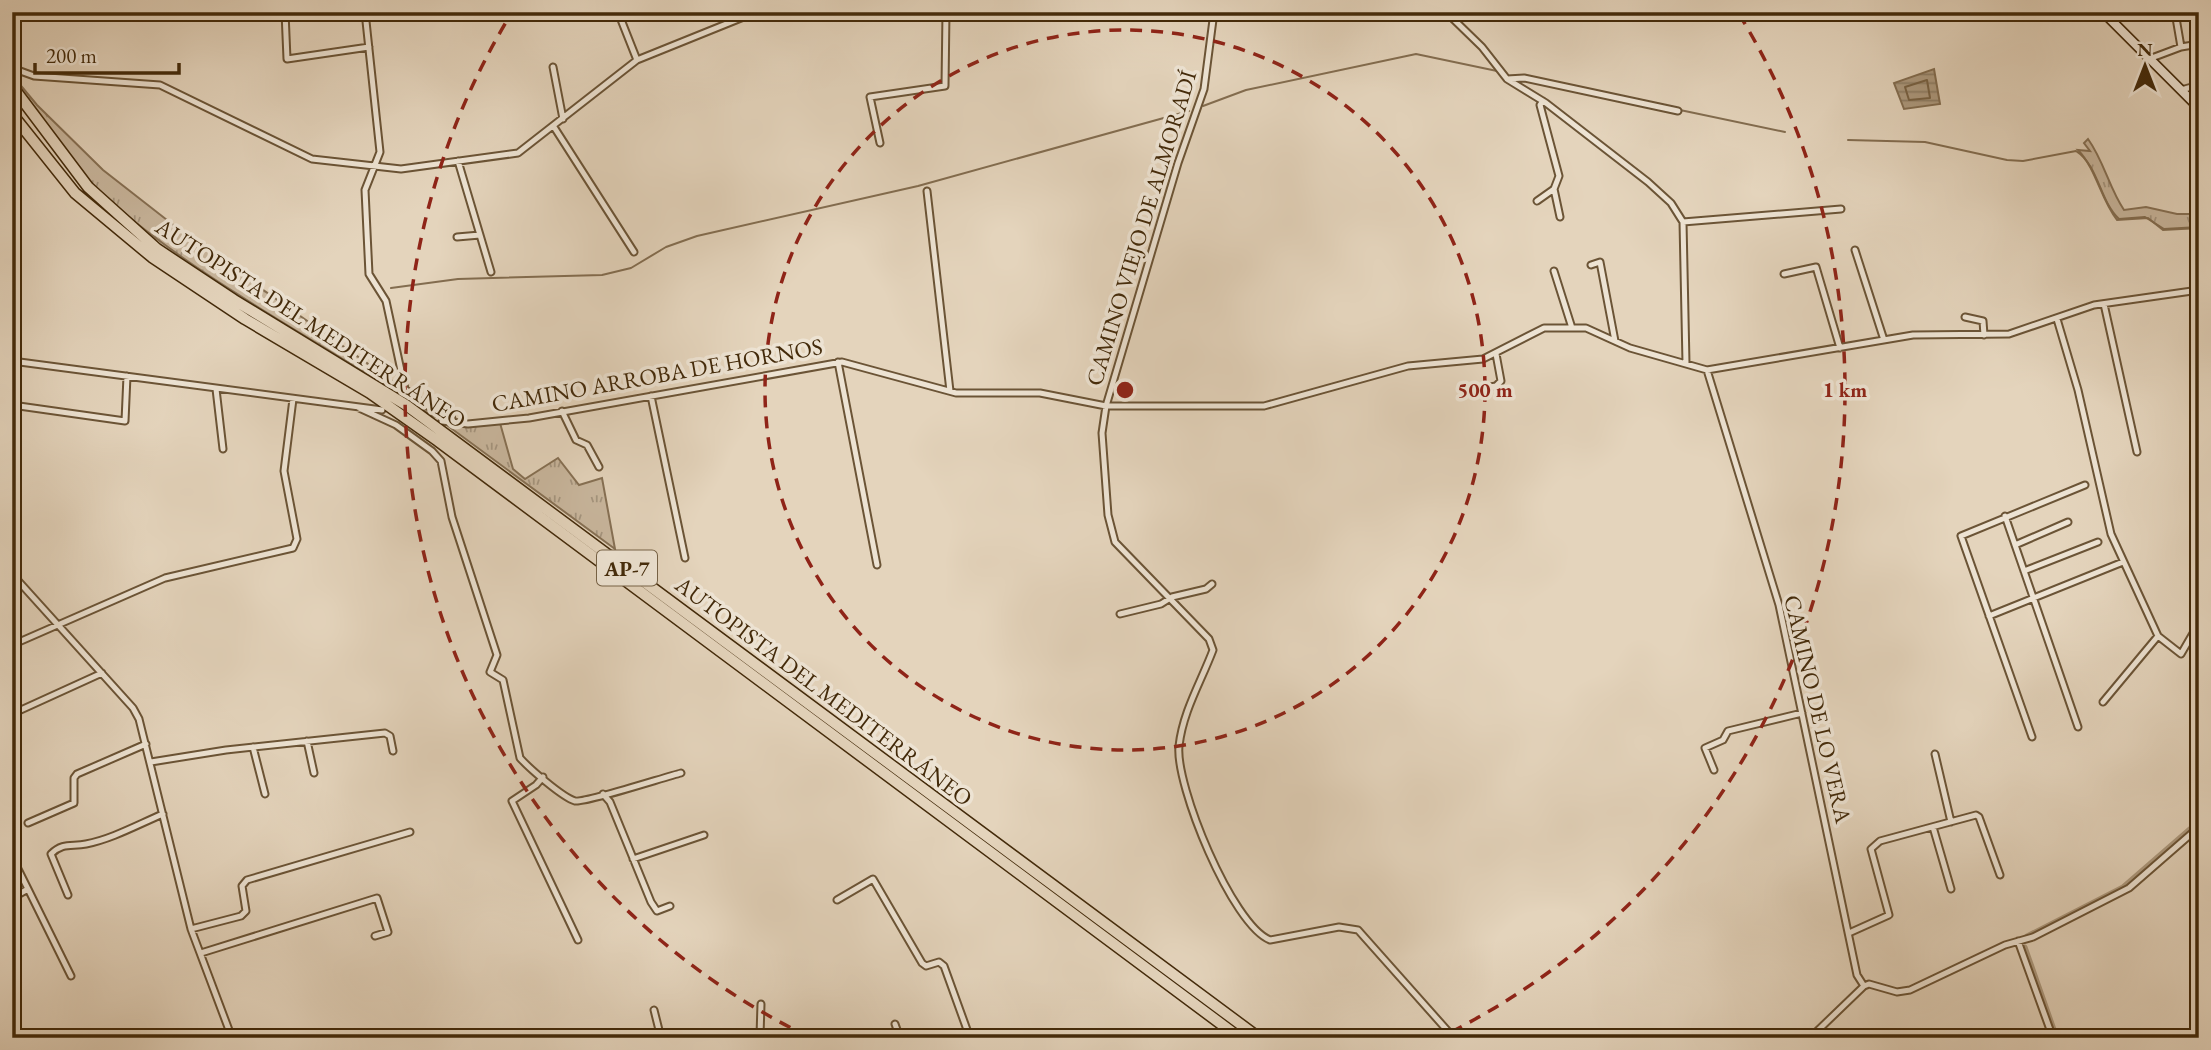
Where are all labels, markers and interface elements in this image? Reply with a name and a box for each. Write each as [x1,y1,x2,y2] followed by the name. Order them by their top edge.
[35,32,178,76] scale bar
[2110,32,2180,102] north arrow
[2137,37,2153,62] text: N
[46,42,97,69] text: 200 m
[1079,66,1203,389] street label: CAMINO VIEJO DE ALMORADÍ
[149,211,472,435] street label: AUTOPISTA DEL MEDITERRÁNEO
[489,331,825,419] street label: CAMINO ARROBA DE HORNOS
[1457,376,1513,403] text: 500 m
[1823,376,1867,403] text: 1 km
[1113,378,1137,402] centre of rings
[597,550,657,586] road number: AP-7
[669,569,979,813] street label: AUTOPISTA DEL MEDITERRÁNEO
[1777,592,1859,827] street label: CAMINO DE LO VERA

